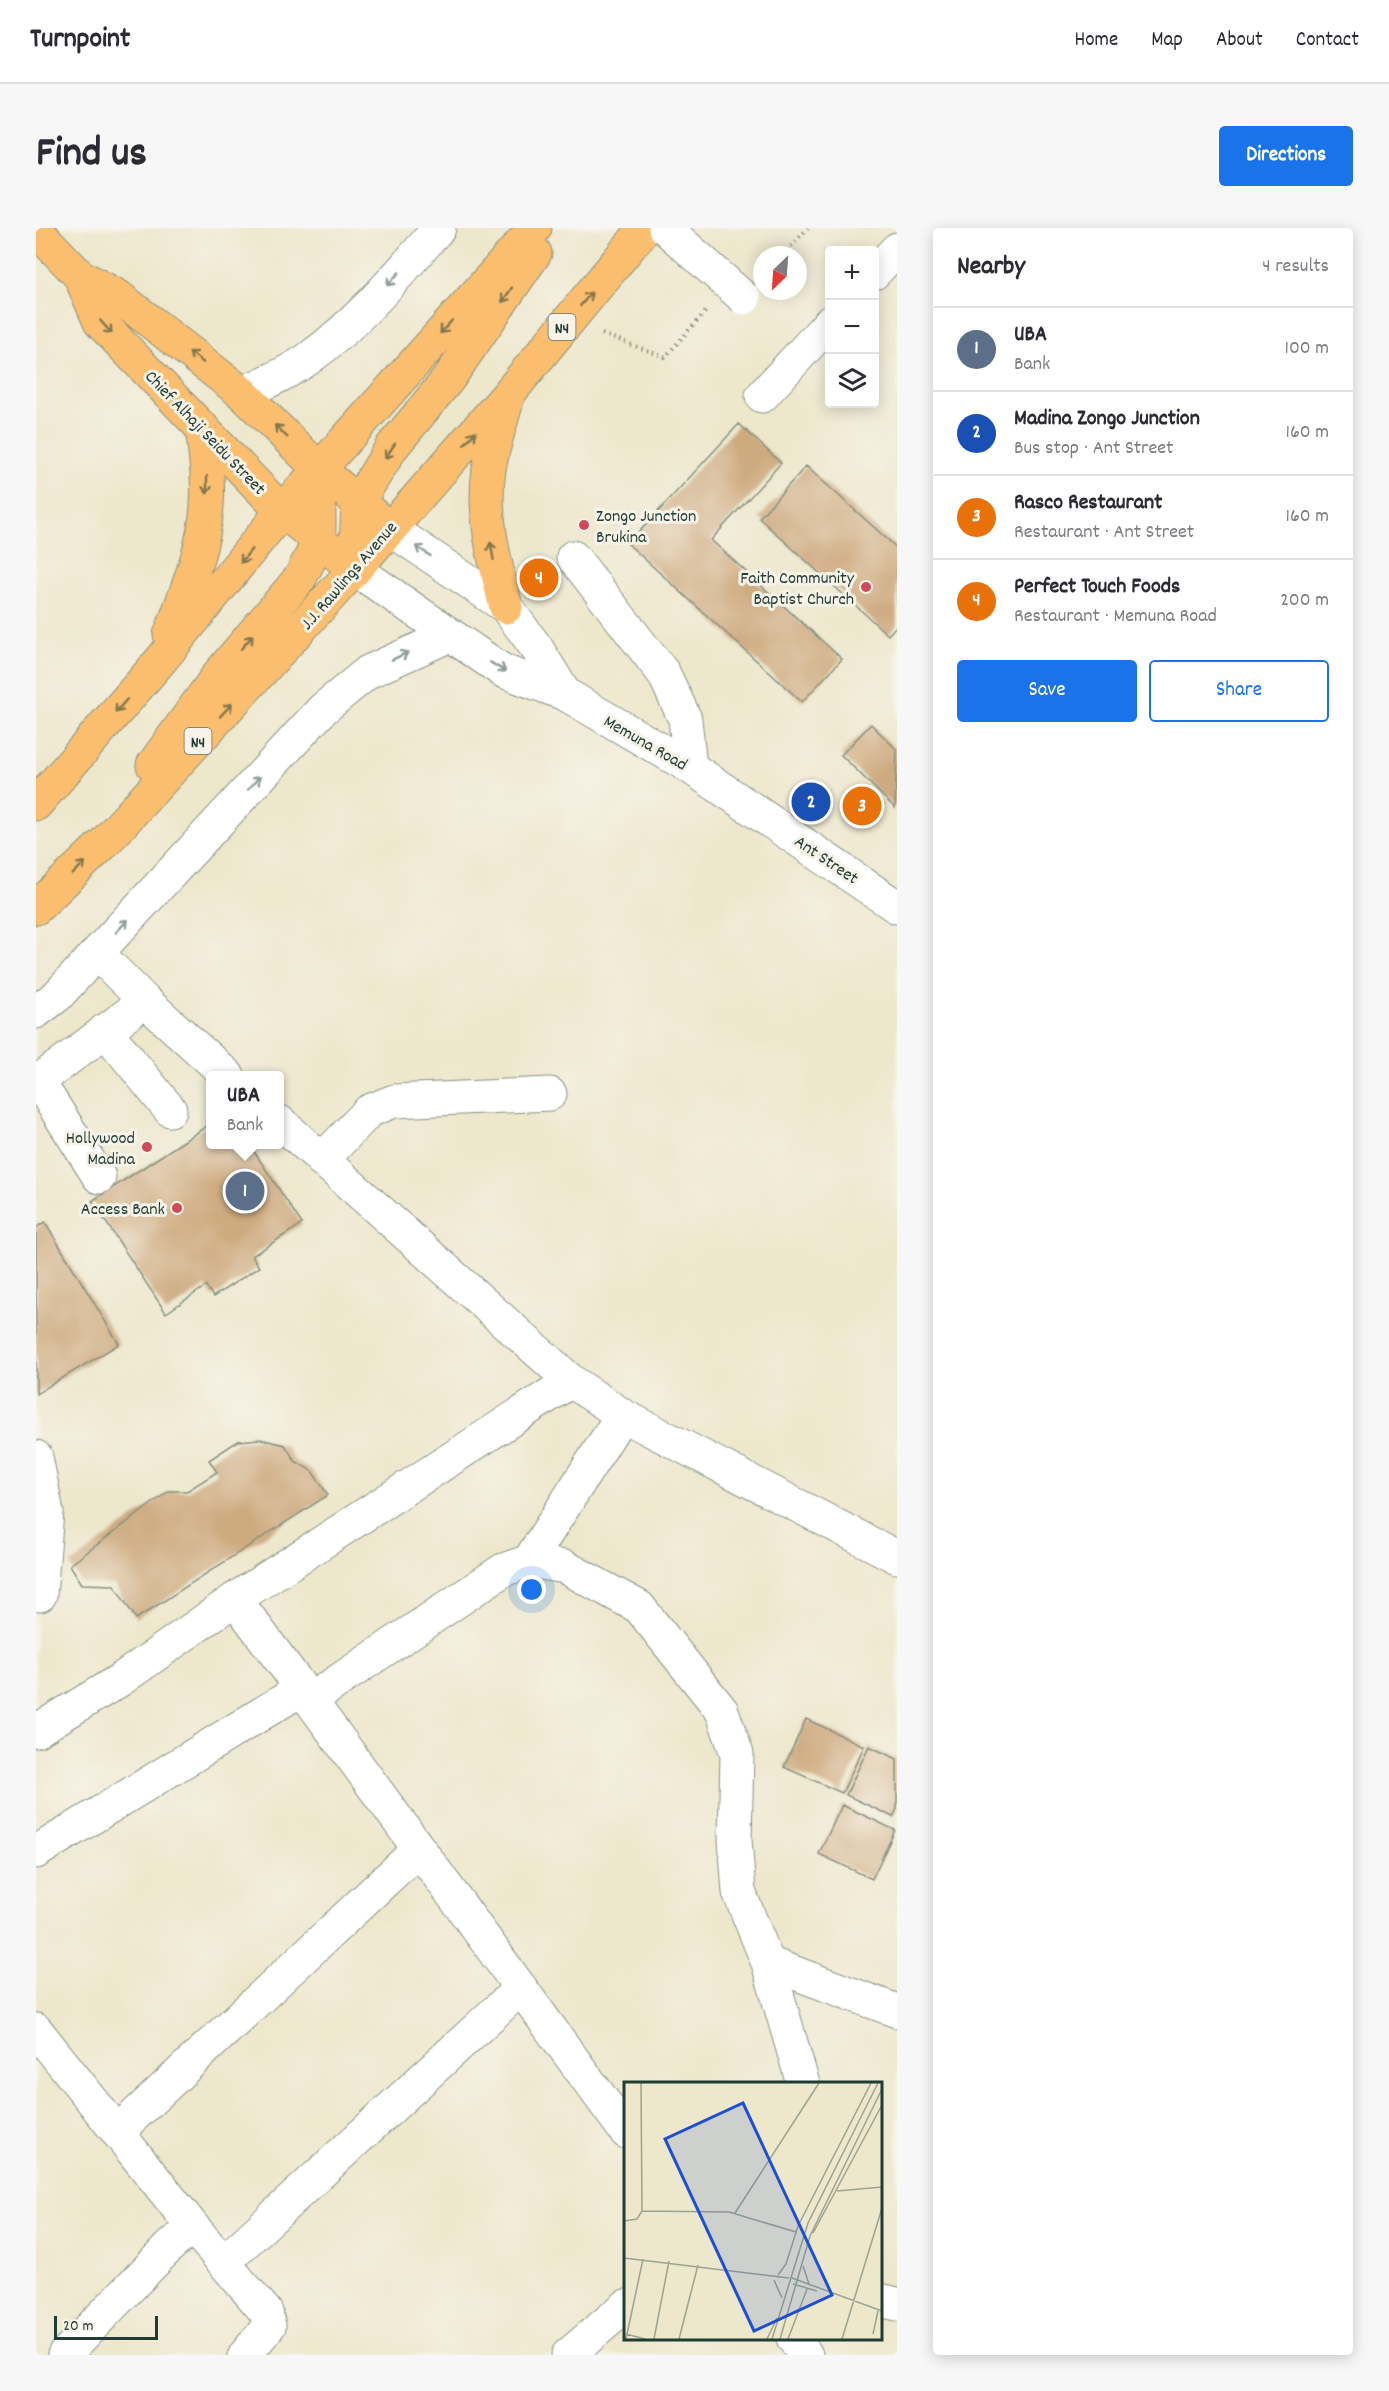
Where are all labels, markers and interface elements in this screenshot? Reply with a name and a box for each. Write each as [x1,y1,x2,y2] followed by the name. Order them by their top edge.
[30,21,130,61] text: Turnpoint
[1074,26,1118,56] text: Home
[1151,26,1183,56] text: Map
[1216,26,1263,56] text: About
[1296,26,1359,56] text: Contact
[36,126,147,186] text: Find us
[1219,126,1353,186] button: Directions
[753,246,807,300] north arrow
[825,246,879,408] map controls
[825,246,879,300] button: +
[957,249,1025,286] text: Nearby
[1262,253,1329,281] text: 4 results
[386,271,400,286] one-way arrow
[501,286,513,303] one-way arrow
[579,291,592,307] one-way arrow
[825,300,879,354] button: −
[548,314,576,340] road number: N4
[439,319,453,334] one-way arrow
[99,320,113,335] one-way arrow
[1014,320,1047,351] text: UBA
[974,335,979,363] text: 1
[1285,335,1329,363] text: 100 m
[188,351,204,364] one-way arrow
[1014,351,1050,379] text: Bank
[825,354,879,408] button: layers
[138,366,271,502] street label: Chief Alhaji Seidu Street
[1014,404,1200,435] text: Madina Zongo Junction
[972,419,981,447] text: 2
[1286,419,1329,447] text: 160 m
[273,424,288,438] one-way arrow
[463,430,477,445] one-way arrow
[1014,435,1173,463] text: Bus stop · Ant Street
[384,442,396,458] one-way arrow
[201,475,213,495] one-way arrow
[1014,488,1162,519] text: Rasco Restaurant
[972,503,981,531] text: 3
[1286,503,1329,531] text: 160 m
[596,505,696,551] place label: Zongo Junction Brukina
[296,517,404,636] street label: J.J. Rawlings Avenue
[577,518,591,532] marker: Zongo Junction Brukina
[1014,519,1194,547] text: Restaurant · Ant Street
[486,541,497,561] one-way arrow
[415,545,431,557] one-way arrow
[239,548,252,564] one-way arrow
[520,556,558,600] pin: 4
[740,567,855,613] place label: Faith Community Baptist Church
[1014,572,1180,603] text: Perfect Touch Foods
[859,580,873,594] marker: Faith Community Baptist Church
[972,587,981,615] text: 4
[1280,587,1329,615] text: 200 m
[1014,603,1217,631] text: Restaurant · Memuna Road
[240,635,254,650] one-way arrow
[390,650,408,661] one-way arrow
[957,660,1137,722] button: Save
[1149,660,1329,722] button: Share
[489,662,506,674] one-way arrow
[114,698,128,713] one-way arrow
[219,703,233,718] one-way arrow
[598,710,691,778] street label: Memuna Road
[184,728,212,754] road number: N4
[247,776,261,791] one-way arrow
[792,780,830,824] pin: 2
[842,784,882,828] pin: 3
[788,830,863,892] street label: Ant Street
[71,861,86,875] one-way arrow
[115,919,129,934] one-way arrow
[206,1071,284,1149] popup
[227,1081,260,1112] text: UBA
[227,1112,263,1140] text: Bank
[66,1127,136,1173] place label: Hollywood Madina
[140,1140,154,1154] marker: Hollywood Madina
[226,1168,264,1214] pin: 1
[81,1198,165,1223] place label: Access Bank
[170,1201,184,1215] marker: Access Bank
[517,1575,546,1604] your location
[624,2082,882,2340] inset map
[54,2313,158,2340] scale bar
[63,2315,93,2338] text: 20 m

